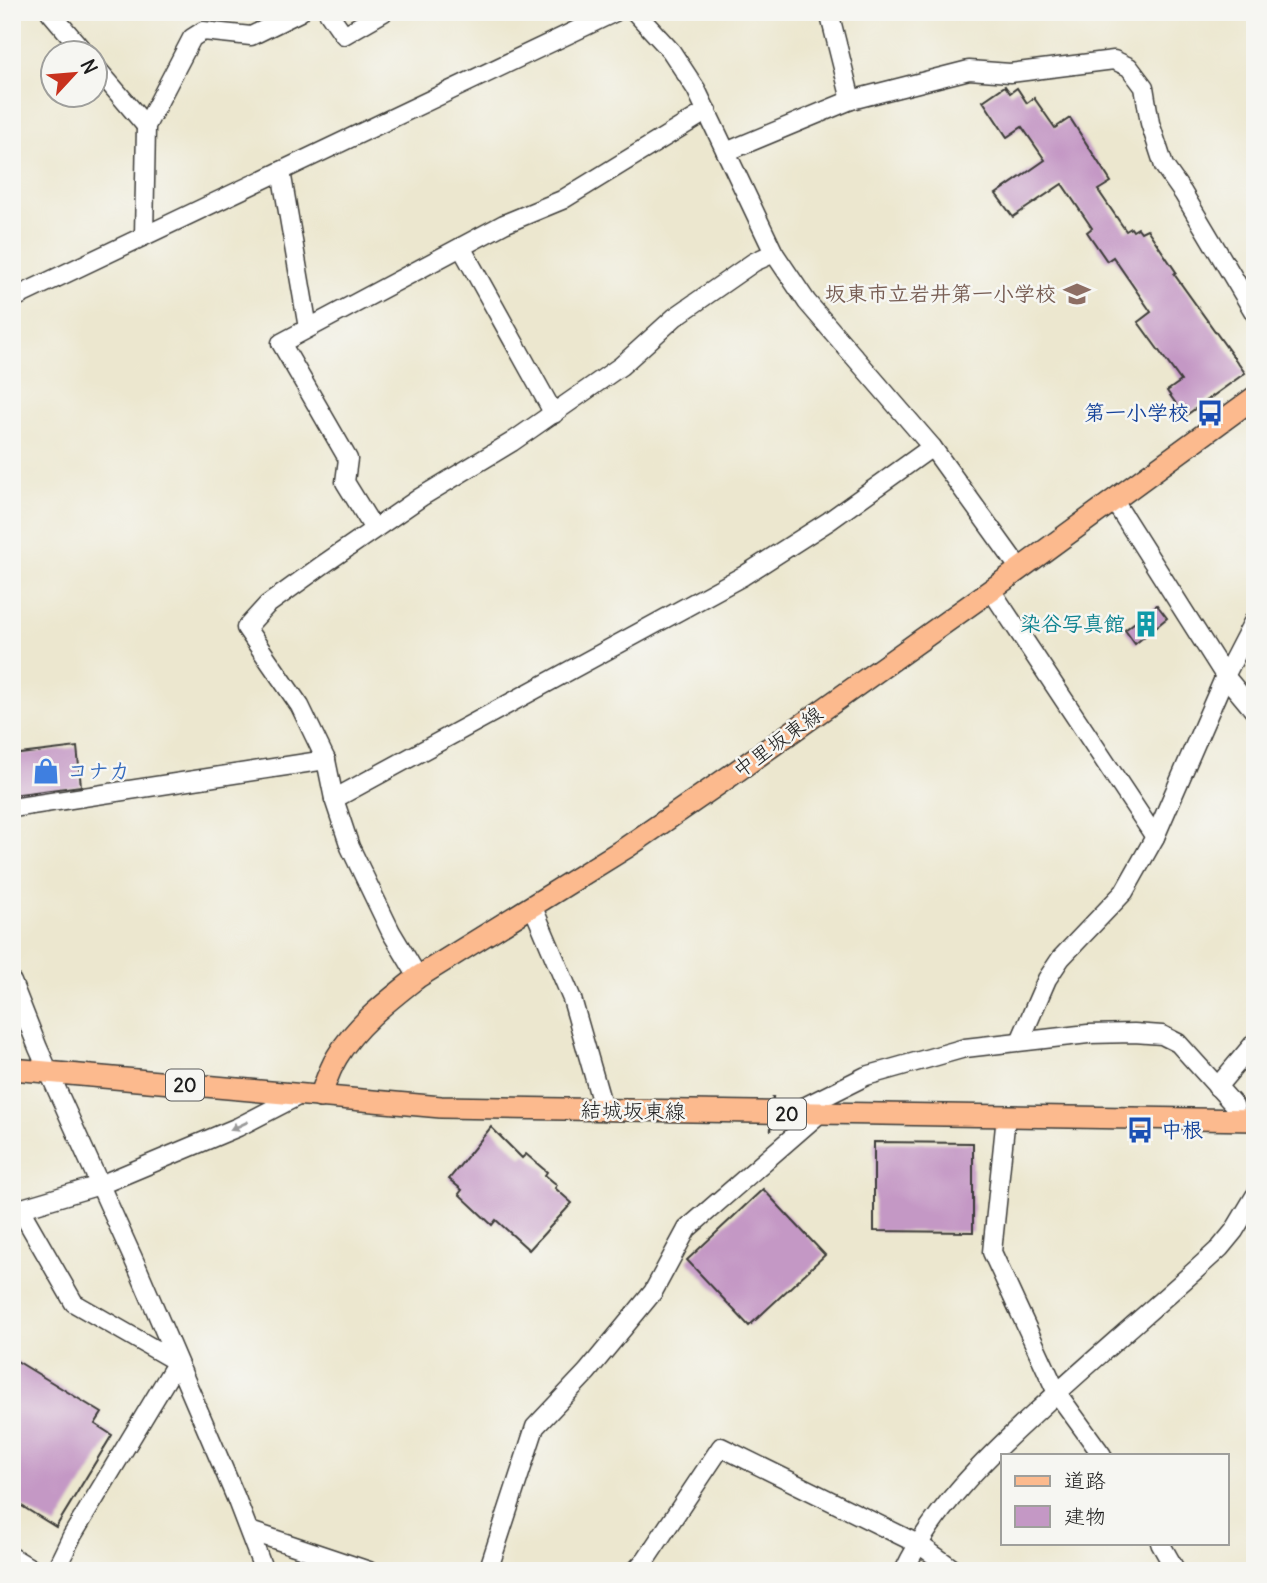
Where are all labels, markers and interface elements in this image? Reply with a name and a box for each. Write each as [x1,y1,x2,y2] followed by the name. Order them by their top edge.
[38,38,108,108] north arrow
[76,55,103,78] text: N
[1062,279,1092,309] school or university icon: 坂東市立岩井第一小学校
[825,280,1056,307] place label: 坂東市立岩井第一小学校
[1195,398,1225,428] bus stop icon: 第一小学校
[1084,399,1189,426] place label: 第一小学校
[1131,609,1161,639] building icon: 染谷写真館
[1020,610,1125,637] place label: 染谷写真館
[727,700,828,783] street label: 中里坂東線
[31,756,61,786] shop icon: コナカ
[67,757,130,784] place label: コナカ
[166,1070,204,1100] road number: 20
[580,1096,686,1125] street label: 結城坂東線
[768,1098,806,1130] road number: 20
[1125,1115,1155,1145] bus stop icon: 中根
[1161,1116,1203,1143] place label: 中根
[229,1120,249,1131] one-way arrow
[1001,1454,1228,1544] legend
[1064,1467,1106,1494] text: 道路
[1064,1503,1106,1530] text: 建物

